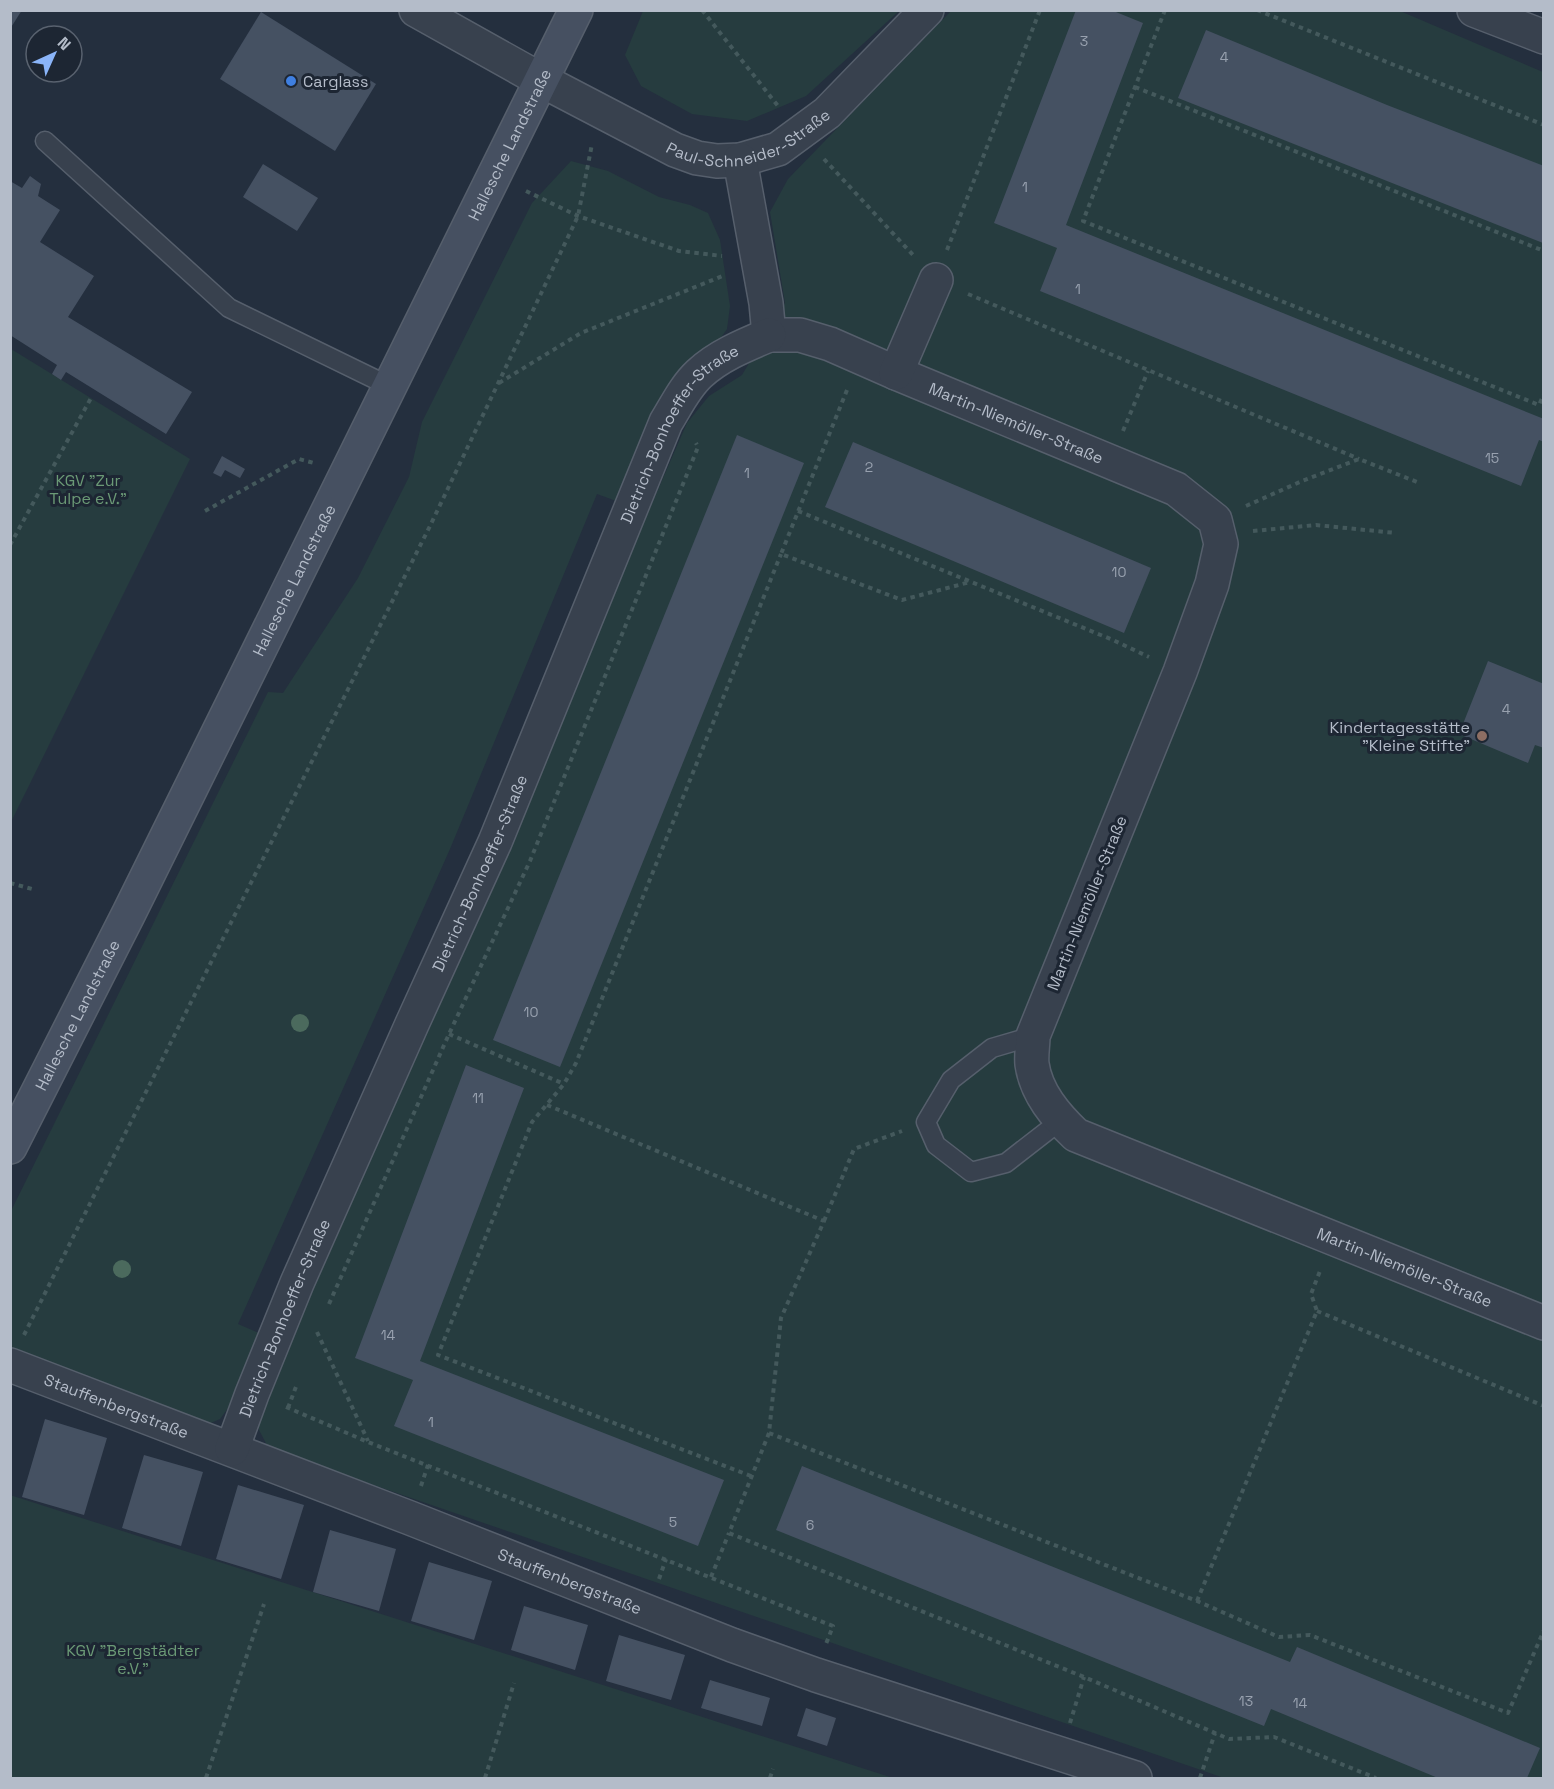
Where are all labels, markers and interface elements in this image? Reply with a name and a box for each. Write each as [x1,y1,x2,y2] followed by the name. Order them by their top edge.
[24,24,84,84] north arrow
[1080,32,1088,50] house number: 3
[53,33,75,55] text: N
[1220,48,1229,66] house number: 4
[463,65,556,224] street label: Hallesche Landstraße
[303,71,368,92] place label: Carglass
[284,74,298,88] marker: Carglass
[663,104,834,172] street label: Paul-Schneider-Straße
[1022,178,1028,196] house number: 1
[1075,280,1081,298] house number: 1
[615,340,742,527] street label: Dietrich-Bonhoeffer-Straße
[926,377,1107,468] street label: Martin-Niemöller-Straße
[1485,449,1499,467] house number: 15
[865,458,873,476] house number: 2
[744,464,750,482] house number: 1
[49,470,127,509] park label: KGV "Zur Tulpe e.V."
[247,501,340,659] street label: Hallesche Landstraße
[1112,563,1126,581] house number: 10
[1502,700,1511,718] house number: 4
[1329,717,1470,756] place label: Kindertagesstätte "Kleine Stifte"
[1475,729,1489,743] marker: Kindertagesstätte "Kleine Stifte"
[427,772,532,975] street label: Dietrich-Bonhoeffer-Straße
[1042,812,1132,994] street label: Martin-Niemöller-Straße
[30,936,124,1094] street label: Hallesche Landstraße
[524,1003,538,1021] house number: 10
[472,1089,484,1107] house number: 11
[234,1216,335,1420] street label: Dietrich-Bonhoeffer-Straße
[1314,1222,1495,1312] street label: Martin-Niemöller-Straße
[381,1326,396,1344] house number: 14
[41,1369,192,1443] street label: Stauffenbergstraße
[428,1413,434,1431] house number: 1
[669,1513,677,1531] house number: 5
[806,1516,814,1534] house number: 6
[495,1543,645,1619] street label: Stauffenbergstraße
[66,1640,200,1679] park label: KGV "Bergstädter e.V."
[1239,1692,1253,1710] house number: 13
[1293,1694,1308,1712] house number: 14

